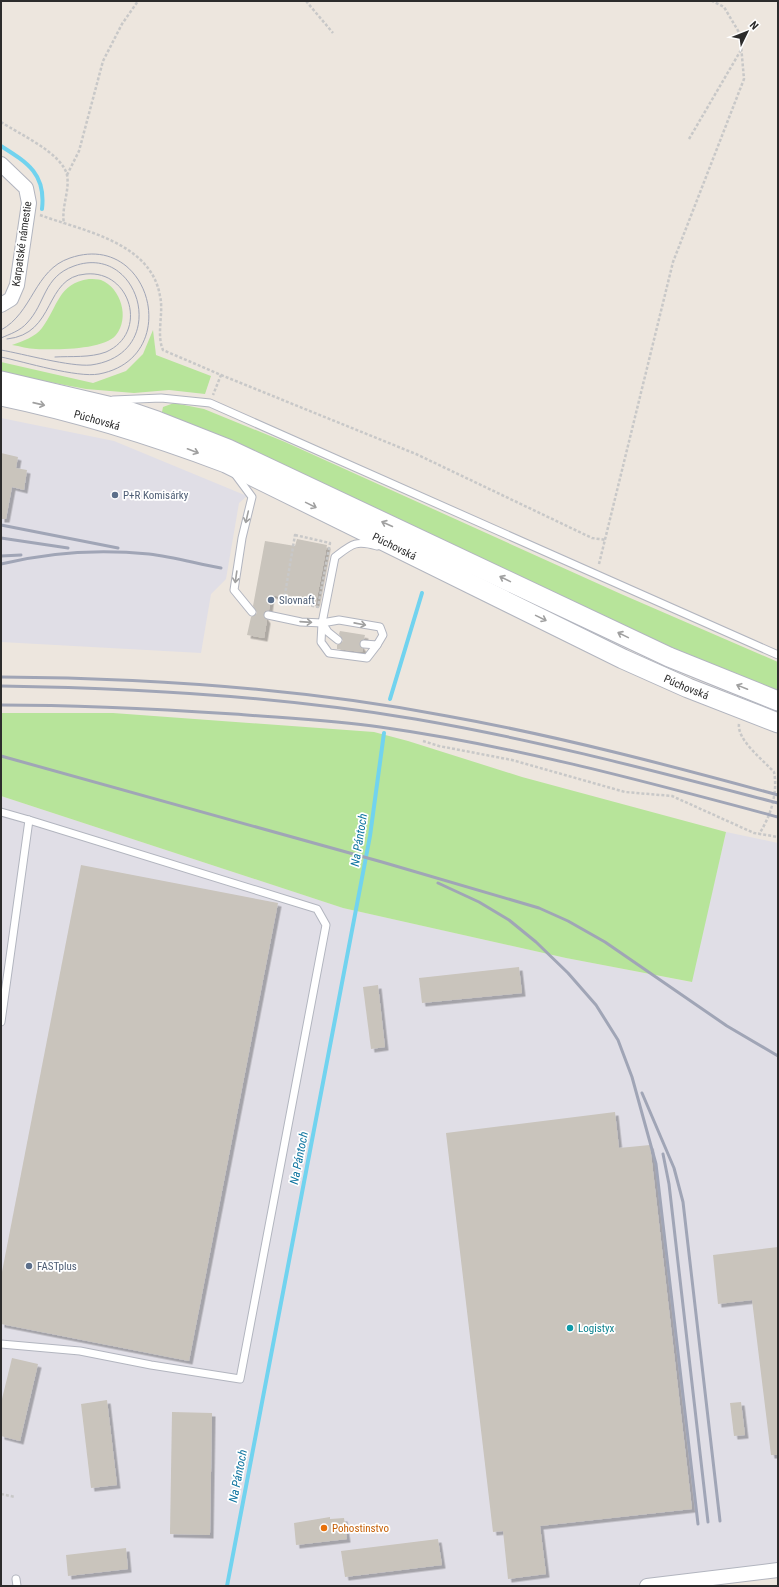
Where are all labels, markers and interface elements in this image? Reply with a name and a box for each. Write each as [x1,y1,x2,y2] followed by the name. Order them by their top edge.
[727,12,767,52] north arrow
[747,19,761,33] text: N
[10,200,34,288] street label: Karpatské námestie
[32,401,45,408] one-way arrow
[73,407,122,433] street label: Púchovská
[187,447,199,455] one-way arrow
[123,489,189,502] place label: P+R Komisárky
[110,490,120,500] marker: P+R Komisárky
[305,502,317,509] one-way arrow
[242,511,250,524] one-way arrow
[382,520,394,528] one-way arrow
[370,530,419,563] street label: Púchovská
[232,570,240,583] one-way arrow
[500,575,512,582] one-way arrow
[279,594,315,607] place label: Slovnaft
[266,595,276,605] marker: Slovnaft
[534,615,546,622] one-way arrow
[299,619,312,626] one-way arrow
[353,620,366,628] one-way arrow
[617,630,629,638] one-way arrow
[662,672,711,702] street label: Púchovská
[736,682,748,690] one-way arrow
[348,812,370,867] water label: Na Pántoch
[287,1130,311,1185] water label: Na Pántoch
[37,1260,77,1273] place label: FASTplus
[24,1261,34,1271] marker: FASTplus
[578,1322,615,1335] place label: Logistyx
[565,1323,575,1333] marker: Logistyx
[226,1448,250,1503] water label: Na Pántoch
[332,1522,389,1535] place label: Pohostinstvo
[319,1523,329,1533] marker: Pohostinstvo

